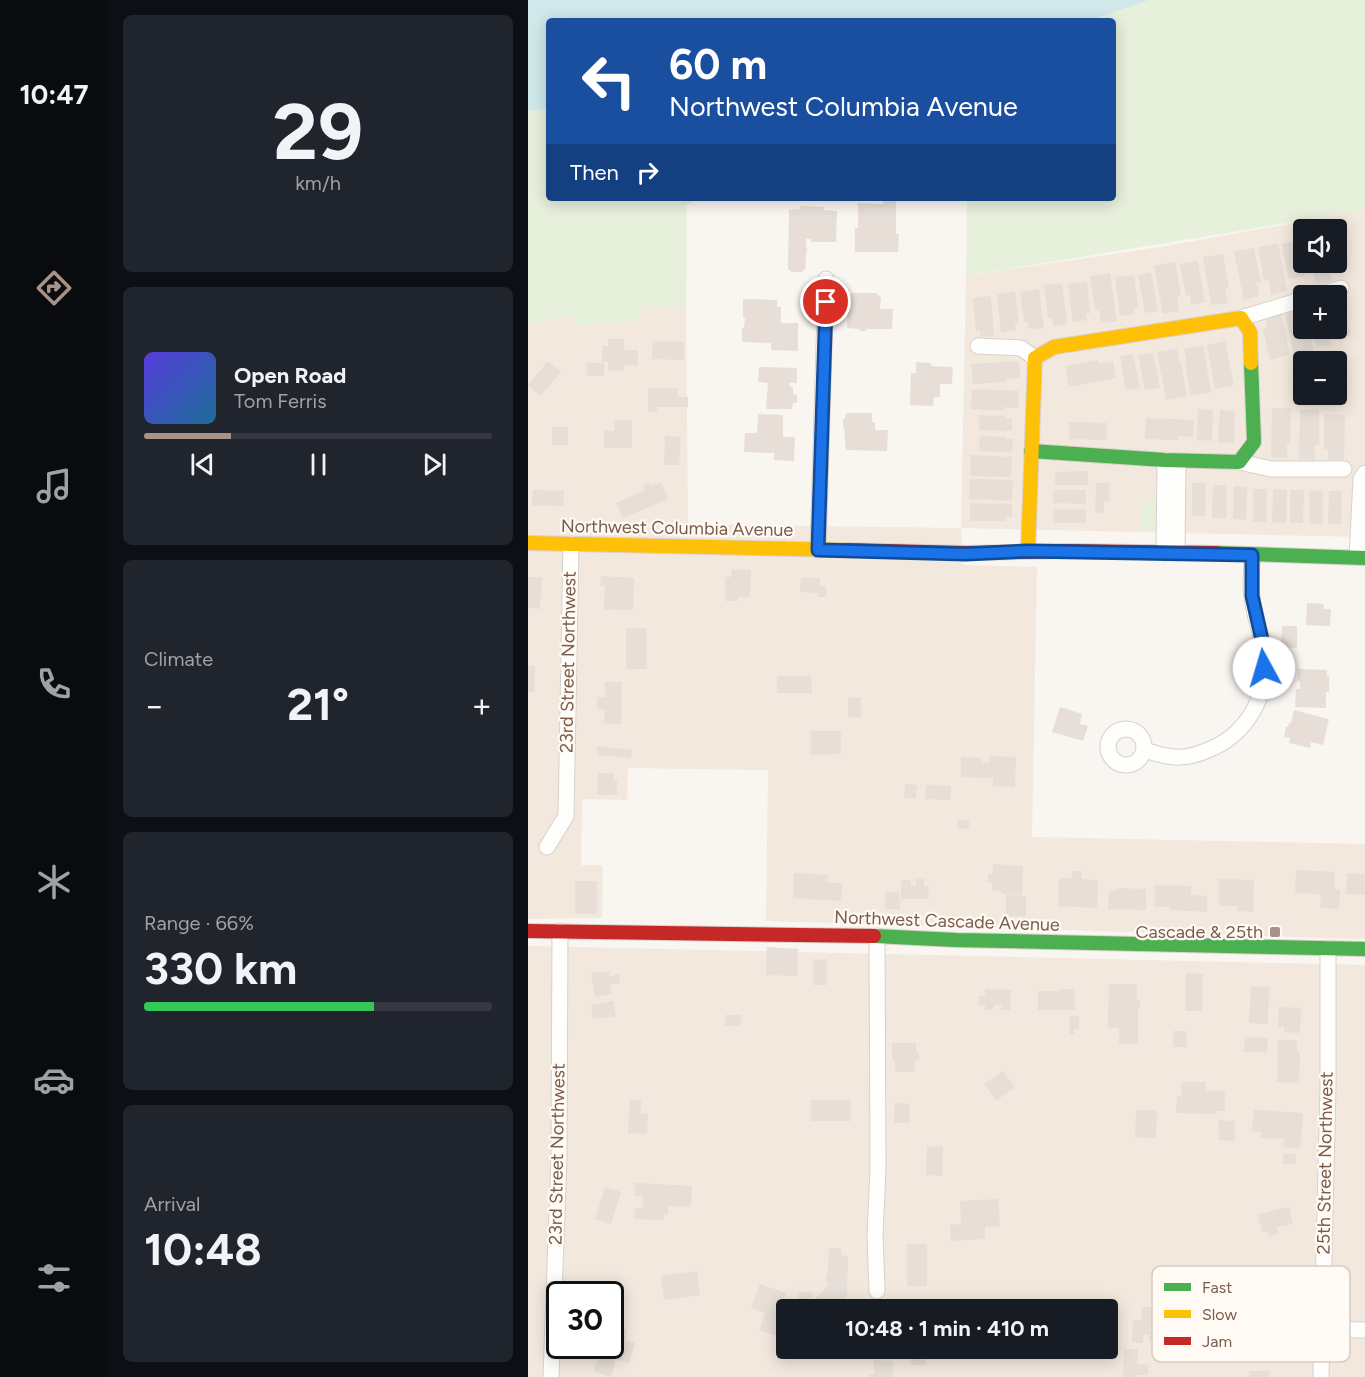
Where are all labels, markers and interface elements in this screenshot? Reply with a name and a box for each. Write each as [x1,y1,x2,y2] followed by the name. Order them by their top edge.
[669,39,767,90] text: 60 m
[570,42,648,120] icon: left
[19,78,89,111] text: 10:47
[273,85,363,179] text: 29
[669,90,1018,123] text: Northwest Columbia Avenue
[631,156,664,189] icon: right
[570,159,619,186] text: Then
[295,171,341,195] text: km/h
[1293,219,1347,405] map controls
[1293,219,1347,273] button: sound
[33,267,75,309] icon: directions
[800,276,851,327] pin
[809,285,842,318] icon: arrive
[1293,285,1347,339] button: +
[1293,351,1347,405] button: −
[234,362,346,389] text: Open Road
[234,389,327,413] text: Tom Ferris
[186,448,219,481] icon: previous
[302,448,335,481] icon: pause
[418,448,451,481] icon: next
[33,465,75,507] icon: music
[561,515,794,541] street label: Northwest Columbia Avenue
[555,571,581,753] street label: 23rd Street Northwest
[1232,636,1296,700] position arrow
[144,647,213,671] text: Climate
[33,663,75,705] icon: phone
[287,677,349,731] text: 21°
[144,686,165,725] text: −
[471,686,492,725] text: +
[33,861,75,903] icon: climate
[834,906,1060,936] street label: Northwest Cascade Avenue
[144,911,254,935] text: Range · 66%
[1135,921,1263,943] place label: Cascade & 25th
[1268,925,1282,939] marker: Cascade & 25th
[144,941,297,995] text: 330 km
[33,1059,75,1101] icon: car
[544,1063,570,1245] street label: 23rd Street Northwest
[1312,1071,1338,1255] street label: 25th Street Northwest
[144,1192,200,1216] text: Arrival
[144,1222,262,1276] text: 10:48
[33,1257,75,1299] icon: filters
[1152,1266,1350,1362] legend
[1202,1278,1232,1297] text: Fast
[546,1281,624,1359] speed limit sign: 30
[1202,1305,1237,1324] text: Slow
[845,1315,1049,1342] text: 10:48 · 1 min · 410 m
[1202,1332,1232,1351] text: Jam

